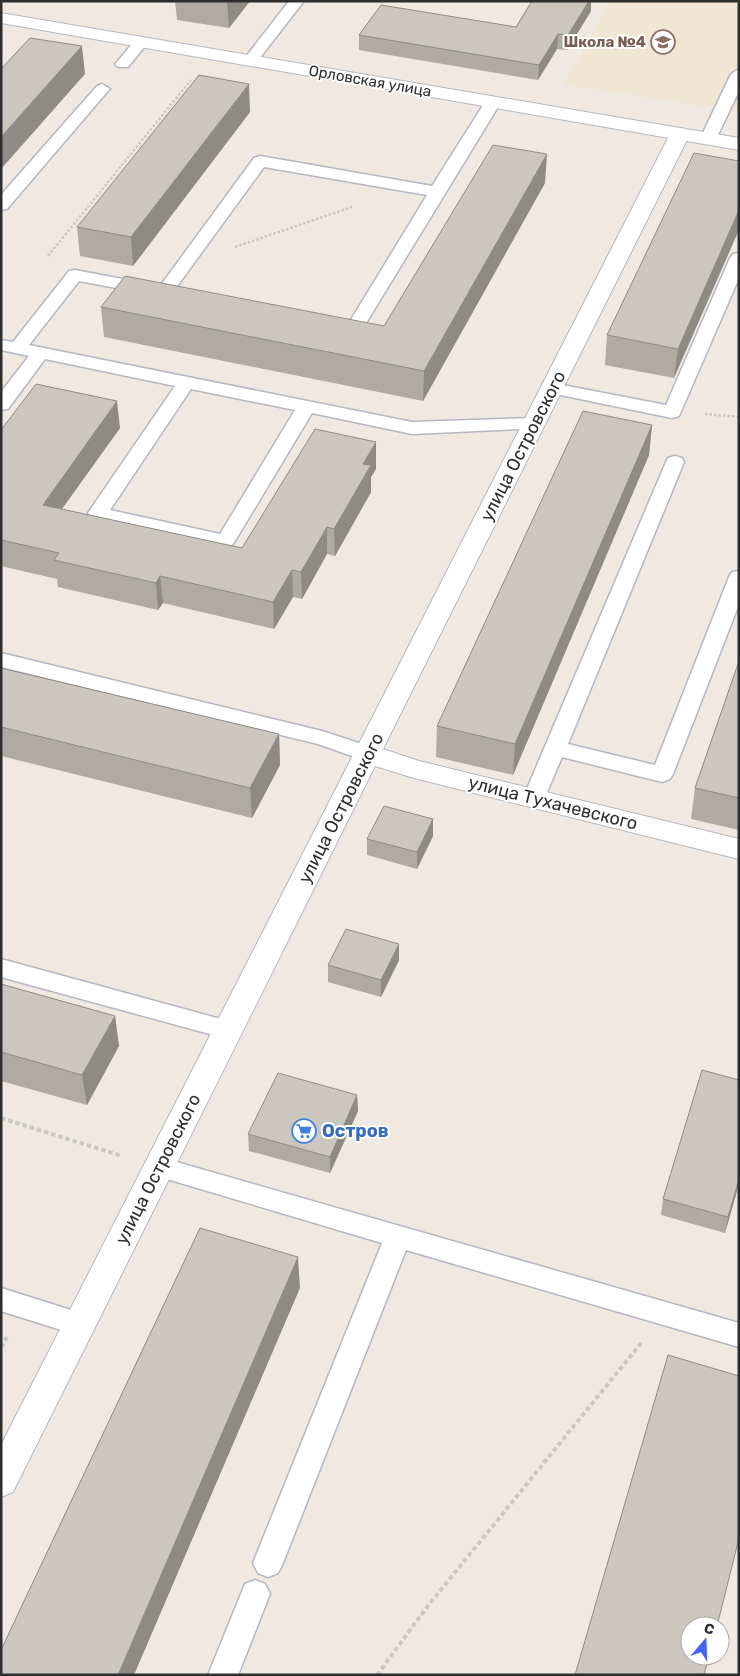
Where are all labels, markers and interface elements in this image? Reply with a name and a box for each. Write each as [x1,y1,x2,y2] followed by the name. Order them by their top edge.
[650,29,676,55] school or university icon: Школа №4
[563,33,646,51] place label: Школа №4
[307,61,433,101] street label: Орловская улица
[476,367,570,525] street label: улица Островского
[294,729,388,887] street label: улица Островского
[466,771,640,835] street label: улица Тухачевского
[111,1090,205,1248] street label: улица Островского
[291,1118,317,1144] supermarket icon: Остров
[322,1120,389,1142] place label: Остров
[680,1616,730,1666] north arrow
[702,1620,717,1639] text: С

